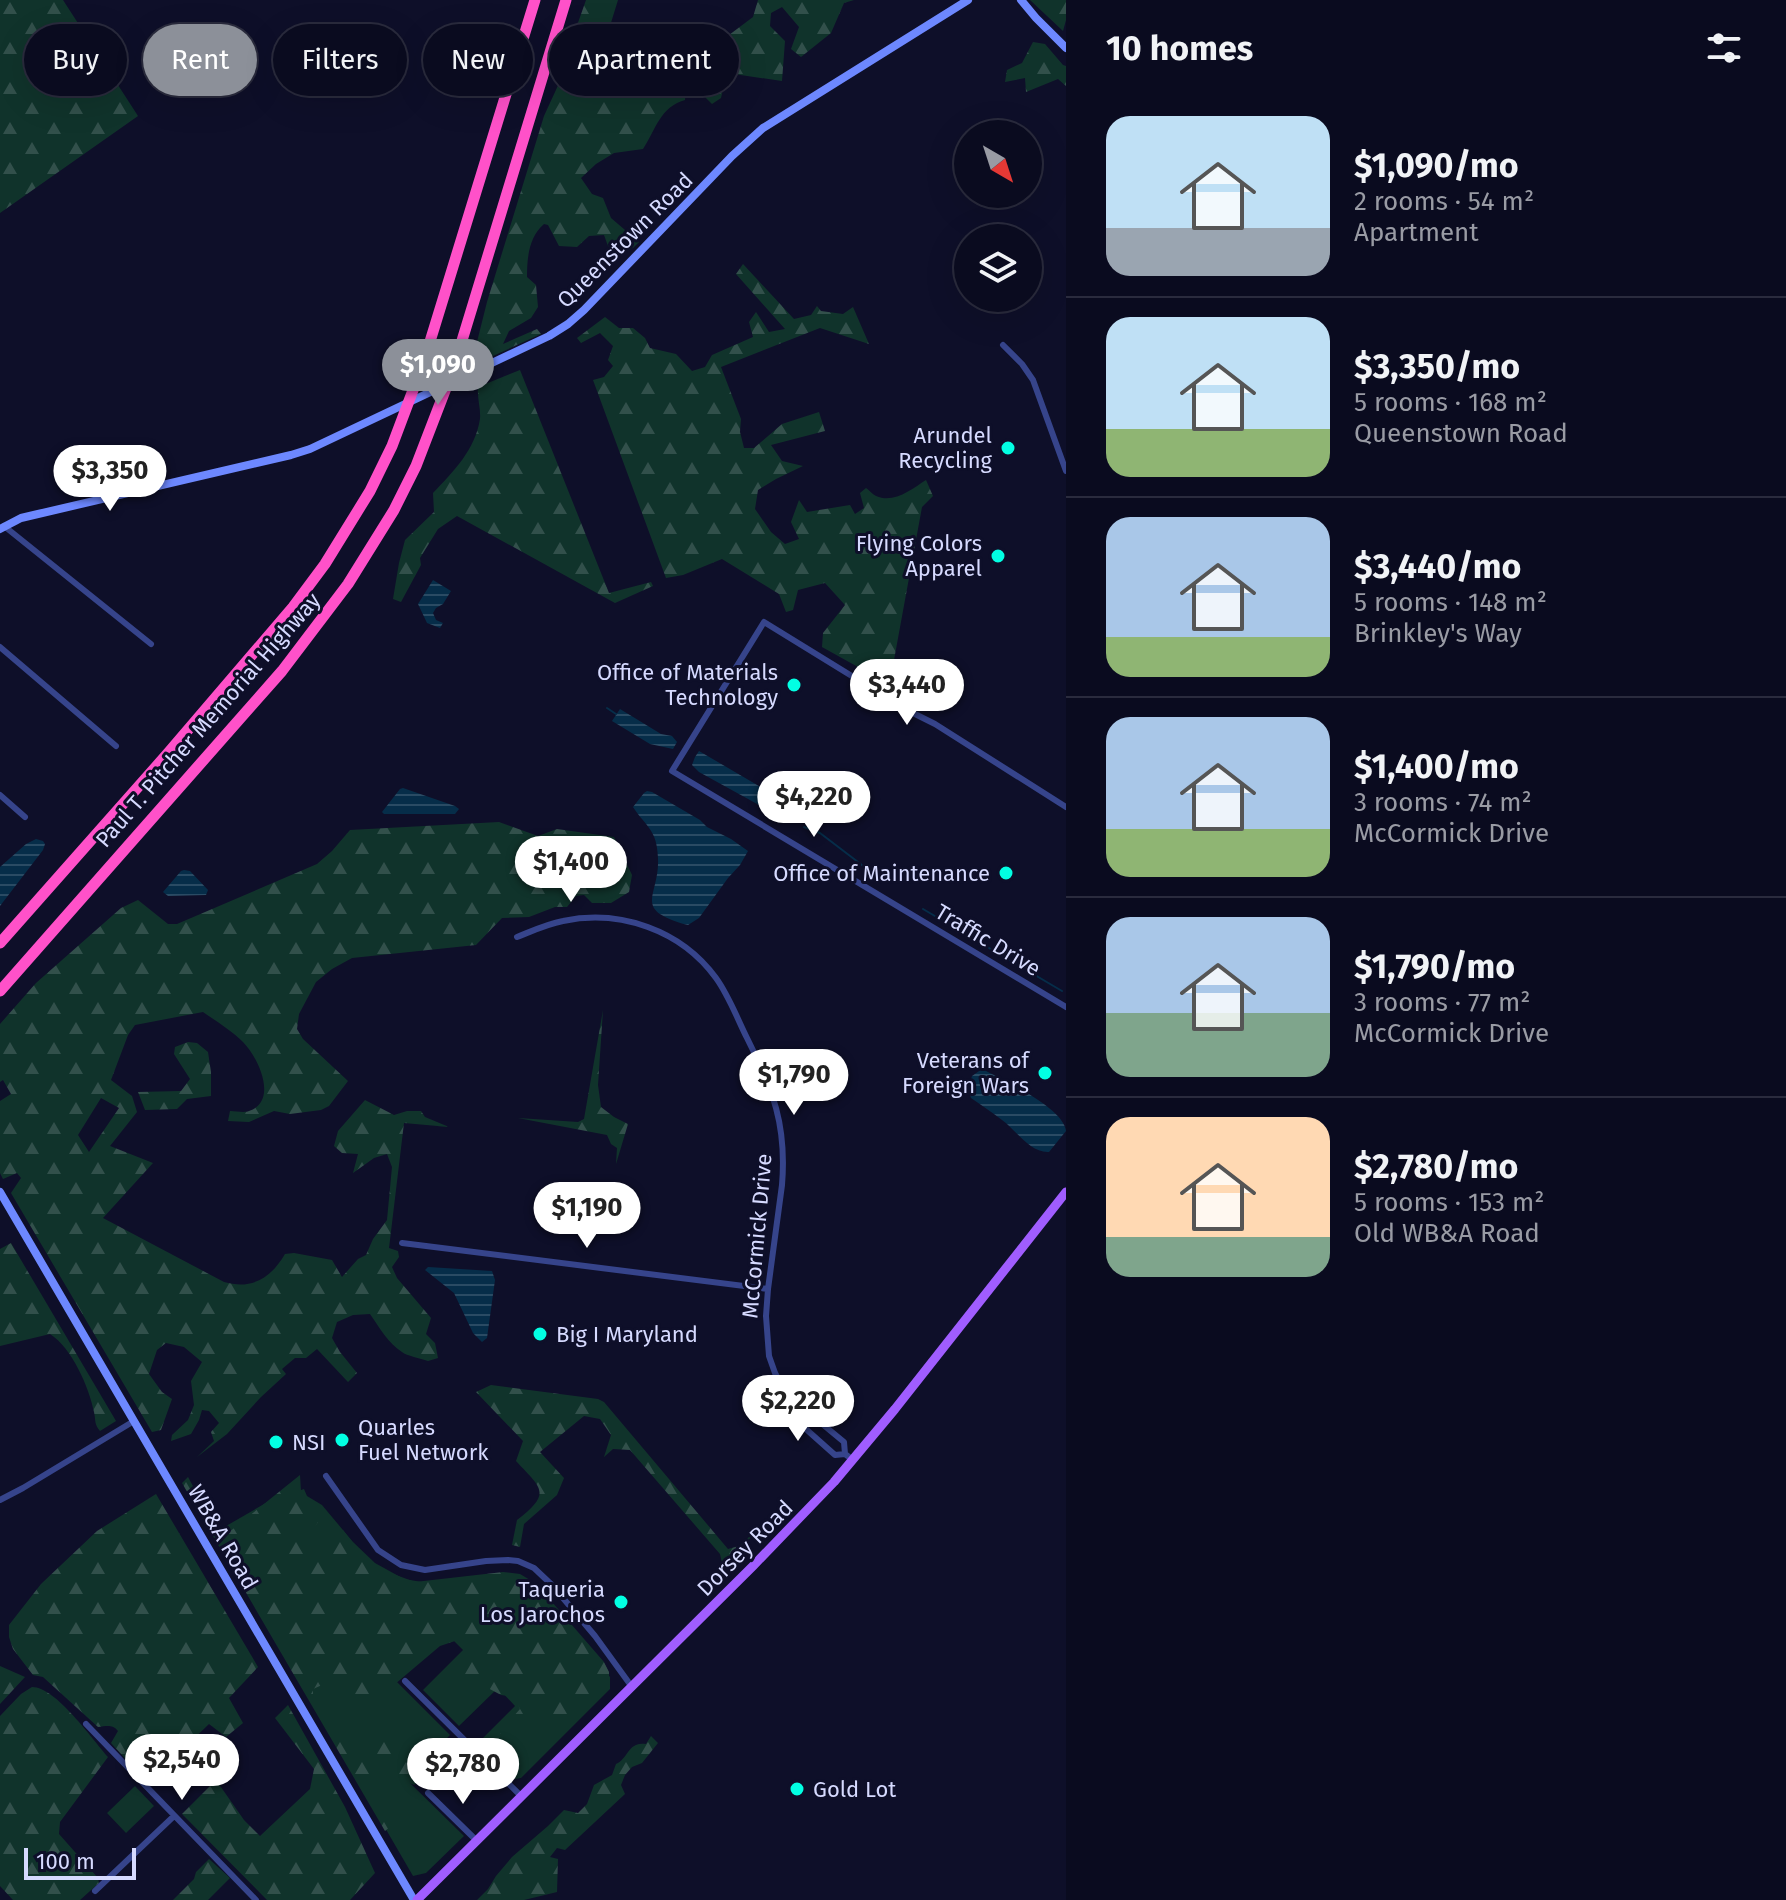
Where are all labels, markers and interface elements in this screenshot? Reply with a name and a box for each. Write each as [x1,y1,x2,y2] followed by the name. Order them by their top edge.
[24,24,127,96] chip: Buy
[143,24,257,96] chip: Rent
[273,24,407,96] chip: Filters
[423,24,533,96] chip: New
[549,24,739,96] chip: Apartment
[1702,26,1746,70] icon: filters
[1106,28,1253,69] text: 10 homes
[954,120,1042,208] north arrow
[954,120,1042,312] map controls
[1354,145,1519,186] text: $1,090/mo
[1170,148,1266,244] icon: home
[552,167,698,313] street label: Queenstown Road
[1354,186,1534,217] text: 2 rooms · 54 m²
[1354,217,1479,248] text: Apartment
[954,224,1042,312] button: layers
[373,339,503,407] pin: $1,090
[1354,346,1520,387] text: $3,350/mo
[400,349,476,380] text: $1,090
[1170,349,1266,445] icon: home
[1354,387,1547,418] text: 5 rooms · 168 m²
[1354,418,1568,449] text: Queenstown Road
[898,422,993,474] place label: Arundel Recycling
[999,439,1017,457] marker: Arundel Recycling
[45,445,175,513] pin: $3,350
[71,455,149,486] text: $3,350
[856,530,982,582] place label: Flying Colors Apparel
[1354,546,1521,587] text: $3,440/mo
[989,547,1007,565] marker: Flying Colors Apparel
[1170,549,1266,645] icon: home
[90,587,326,853] street label: Paul T. Pitcher Memorial Highway
[1354,587,1547,618] text: 5 rooms · 148 m²
[1354,618,1522,649] text: Brinkley's Way
[597,659,778,711] place label: Office of Materials Technology
[842,659,972,727] pin: $3,440
[868,669,946,700] text: $3,440
[785,676,803,694] marker: Office of Materials Technology
[1354,746,1519,787] text: $1,400/mo
[1170,749,1266,845] icon: home
[749,771,879,839] pin: $4,220
[775,781,853,812] text: $4,220
[1354,787,1532,818] text: 3 rooms · 74 m²
[1354,818,1549,849] text: McCormick Drive
[506,836,636,904] pin: $1,400
[533,846,609,877] text: $1,400
[773,860,990,887] place label: Office of Maintenance
[997,864,1015,882] marker: Office of Maintenance
[930,898,1046,982] street label: Traffic Drive
[1354,946,1515,987] text: $1,790/mo
[1170,949,1266,1045] icon: home
[1354,987,1530,1018] text: 3 rooms · 77 m²
[1354,1018,1549,1049] text: McCormick Drive
[902,1047,1031,1099] place label: Veterans of Foreign Wars
[729,1049,859,1117] pin: $1,790
[757,1059,831,1090] text: $1,790
[1036,1064,1054,1082] marker: Veterans of Foreign Wars
[1354,1146,1518,1187] text: $2,780/mo
[1170,1149,1266,1245] icon: home
[736,1153,778,1319] street label: McCormick Drive
[522,1182,652,1250] pin: $1,190
[1354,1187,1545,1218] text: 5 rooms · 153 m²
[552,1192,622,1223] text: $1,190
[1354,1218,1540,1249] text: Old WB&A Road
[556,1321,698,1348] place label: Big I Maryland
[531,1325,549,1343] marker: Big I Maryland
[733,1375,863,1443] pin: $2,220
[760,1385,836,1416] text: $2,220
[358,1414,489,1466] place label: Quarles Fuel Network
[292,1429,326,1456] place label: NSI
[333,1431,351,1449] marker: Quarles Fuel Network
[267,1433,285,1451] marker: NSI
[182,1480,264,1594] street label: WB&A Road
[691,1494,799,1602] street label: Dorsey Road
[480,1576,605,1628] place label: Taqueria Los Jarochos
[612,1593,630,1611] marker: Taqueria Los Jarochos
[117,1734,247,1802] pin: $2,540
[398,1738,528,1806] pin: $2,780
[143,1744,221,1775] text: $2,540
[425,1748,501,1779] text: $2,780
[813,1776,896,1803] place label: Gold Lot
[788,1780,806,1798] marker: Gold Lot
[24,1844,136,1880] scale bar
[36,1848,95,1875] text: 100 m

